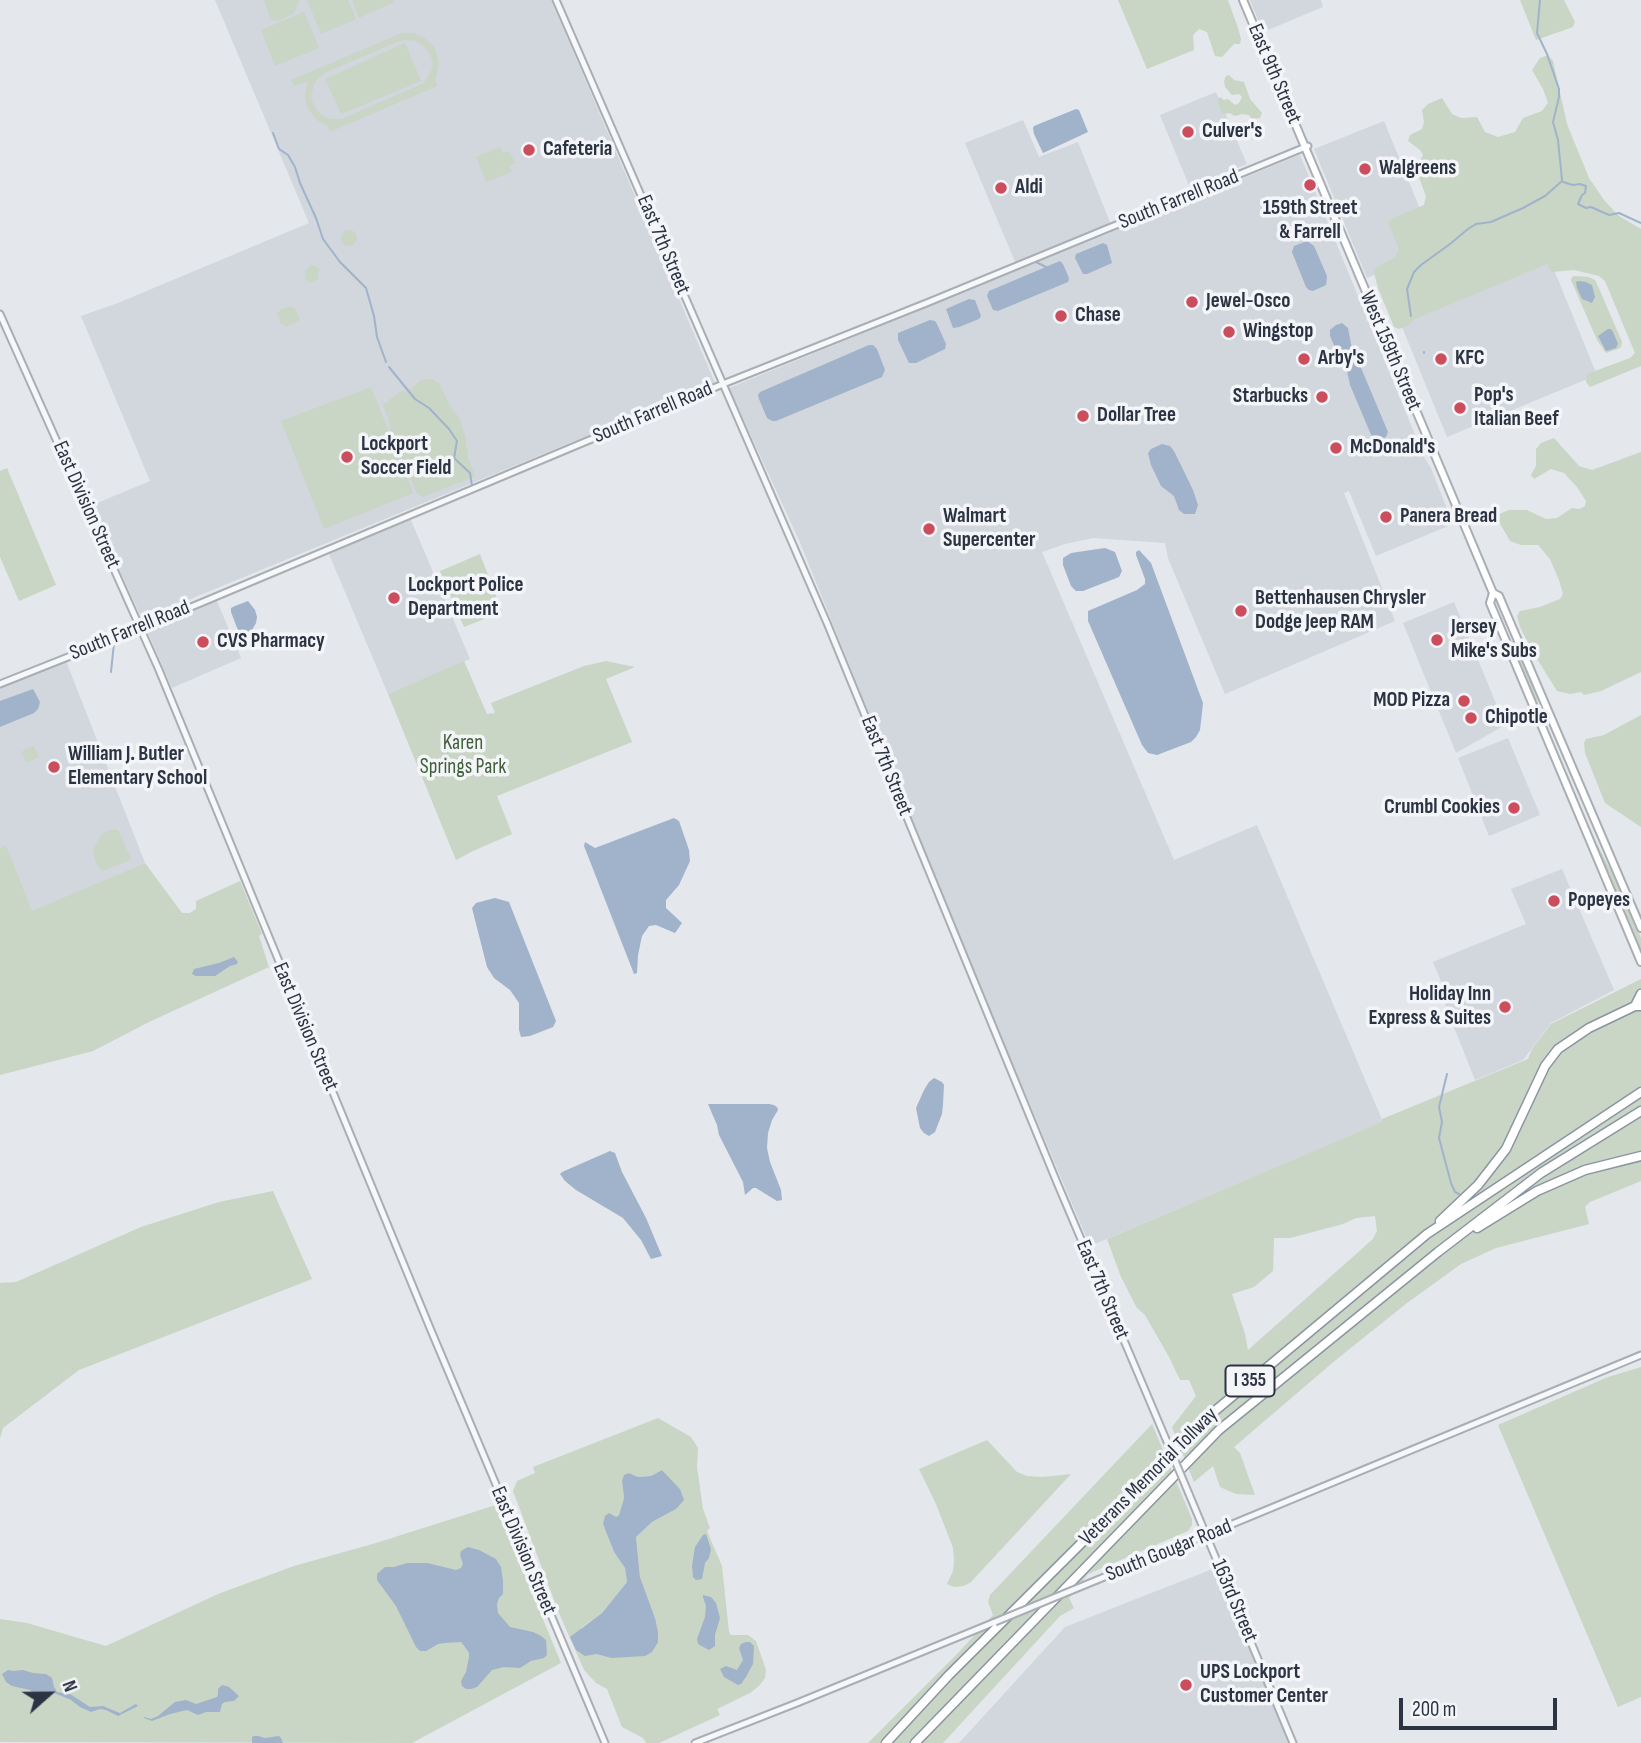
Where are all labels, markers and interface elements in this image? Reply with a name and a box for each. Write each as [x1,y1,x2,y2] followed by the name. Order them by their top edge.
[1242,20,1306,128] street label: East 9th Street
[1202,119,1262,145] place label: Culver's
[1180,124,1196,140] marker: Culver's
[543,137,612,163] place label: Cafeteria
[521,142,537,158] marker: Cafeteria
[1379,156,1456,182] place label: Walgreens
[1357,161,1373,177] marker: Walgreens
[1115,164,1243,236] street label: South Farrell Road
[1015,175,1043,201] place label: Aldi
[1302,177,1318,193] marker: 159th Street & Farrell
[993,180,1009,196] marker: Aldi
[631,192,695,298] street label: East 7th Street
[1263,196,1357,246] place label: 159th Street & Farrell
[1354,287,1426,415] street label: West 159th Street
[1206,289,1290,315] place label: Jewel-Osco
[1184,294,1200,310] marker: Jewel-Osco
[1075,303,1121,329] place label: Chase
[1053,308,1069,324] marker: Chase
[1243,319,1313,345] place label: Wingstop
[1221,324,1237,340] marker: Wingstop
[1318,346,1364,372] place label: Arby's
[1455,346,1485,372] place label: KFC
[1296,351,1312,367] marker: Arby's
[1433,351,1449,367] marker: KFC
[590,377,716,449] street label: South Farrell Road
[1474,383,1559,433] place label: Pop's Italian Beef
[1233,384,1308,410] place label: Starbucks
[1314,389,1330,405] marker: Starbucks
[1452,400,1468,416] marker: Pop's Italian Beef
[1097,403,1176,429] place label: Dollar Tree
[1075,408,1091,424] marker: Dollar Tree
[361,432,451,482] place label: Lockport Soccer Field
[1350,435,1435,461] place label: McDonald's
[47,437,125,573] street label: East Division Street
[1328,440,1344,456] marker: McDonald's
[339,449,355,465] marker: Lockport Soccer Field
[943,504,1035,554] place label: Walmart Supercenter
[1400,504,1497,530] place label: Panera Bread
[1378,509,1394,525] marker: Panera Bread
[921,521,937,537] marker: Walmart Supercenter
[408,573,524,623] place label: Lockport Police Department
[1255,586,1426,636] place label: Bettenhausen Chrysler Dodge Jeep RAM
[386,590,402,606] marker: Lockport Police Department
[66,595,194,667] street label: South Farrell Road
[1233,603,1249,619] marker: Bettenhausen Chrysler Dodge Jeep RAM
[1451,615,1537,665] place label: Jersey Mike's Subs
[217,629,325,655] place label: CVS Pharmacy
[1429,632,1445,648] marker: Jersey Mike's Subs
[195,634,211,650] marker: CVS Pharmacy
[1373,688,1450,714] place label: MOD Pizza
[1456,693,1472,709] marker: MOD Pizza
[1485,705,1548,731] place label: Chipotle
[1463,710,1479,726] marker: Chipotle
[855,712,917,820] street label: East 7th Street
[420,731,506,781] park label: Karen Springs Park
[68,742,207,792] place label: William J. Butler Elementary School
[46,759,62,775] marker: William J. Butler Elementary School
[1384,795,1500,821] place label: Crumbl Cookies
[1506,800,1522,816] marker: Crumbl Cookies
[1568,888,1630,914] place label: Popeyes
[1546,893,1562,909] marker: Popeyes
[267,959,343,1095] street label: East Division Street
[1368,982,1491,1032] place label: Holiday Inn Express & Suites
[1497,999,1513,1015] marker: Holiday Inn Express & Suites
[1070,1237,1134,1343] street label: East 7th Street
[1226,1366,1274,1396] road number: I 355
[1075,1403,1223,1551] street label: Veterans Memorial Tollway
[485,1483,561,1619] street label: East Division Street
[1102,1514,1236,1588] street label: South Gougar Road
[1205,1556,1263,1646] street label: 163rd Street
[14,1659,84,1729] north arrow
[1200,1660,1328,1710] place label: UPS Lockport Customer Center
[57,1677,82,1695] text: N
[1178,1677,1194,1693] marker: UPS Lockport Customer Center
[1403,1684,1560,1728] scale bar
[1412,1697,1456,1722] text: 200 m

